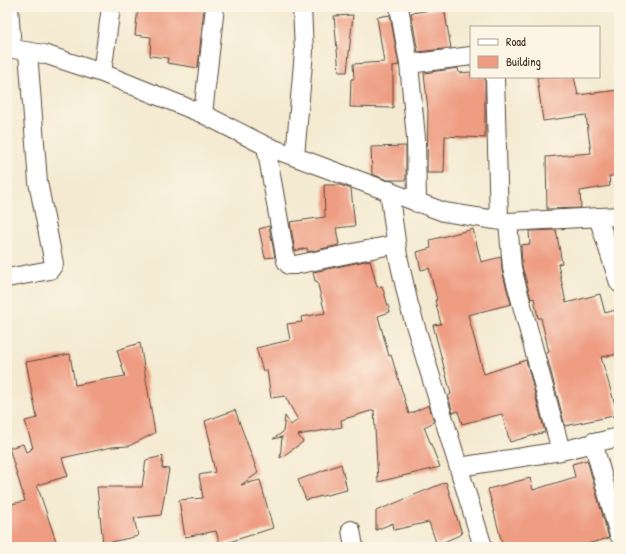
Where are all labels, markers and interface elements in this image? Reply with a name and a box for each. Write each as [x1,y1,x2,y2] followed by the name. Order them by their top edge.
[470,26,600,78] legend
[506,33,526,50] text: Road
[506,53,541,70] text: Building

